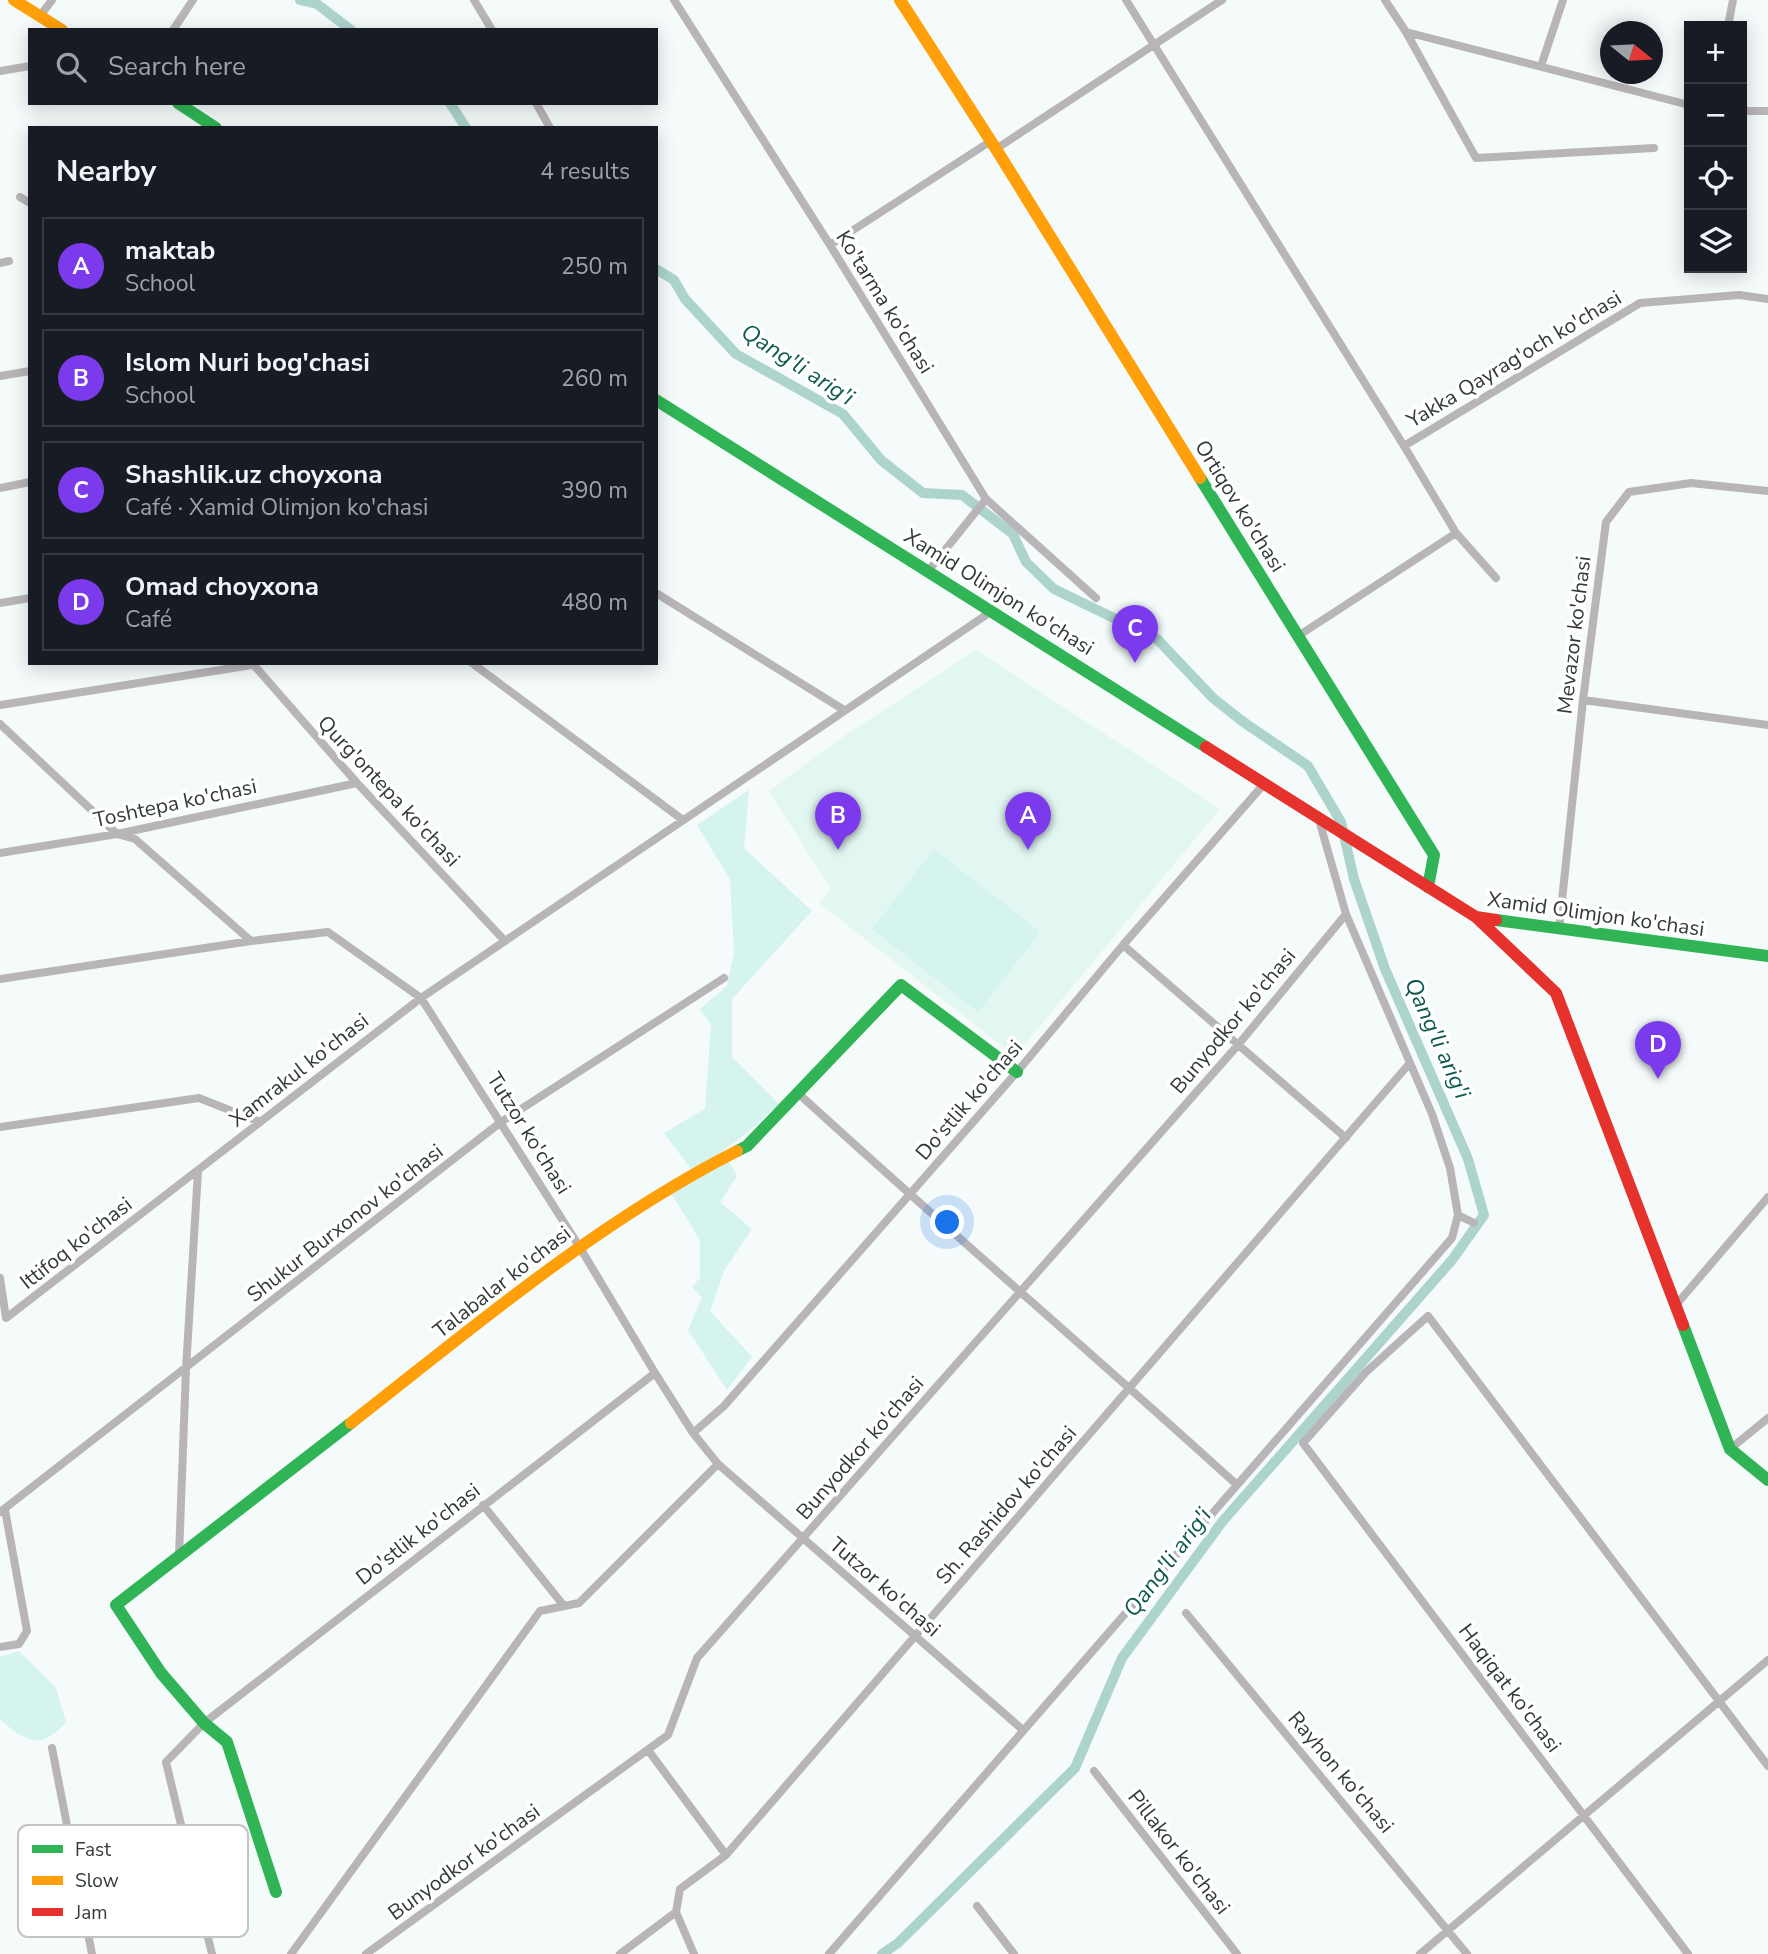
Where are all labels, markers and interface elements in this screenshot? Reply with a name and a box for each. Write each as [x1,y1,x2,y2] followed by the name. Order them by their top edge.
[1600,21,1663,84] north arrow
[1684,21,1747,273] map controls
[1684,21,1747,84] button: +
[28,28,658,105] search box
[52,48,90,86] icon: search
[108,49,246,84] text: Search here
[1684,84,1747,147] button: −
[1684,147,1747,210] button: locate
[56,151,156,192] text: Nearby
[540,156,630,187] text: 4 results
[1684,210,1747,273] button: layers
[830,225,940,379] street label: Ko'tarma ko'chasi
[125,233,215,268] text: maktab
[72,251,90,282] text: A
[561,251,628,282] text: 250 m
[125,268,195,299] text: School
[1401,284,1627,435] street label: Yakka Qayrag'och ko'chasi
[735,316,861,413] water label: Qang'li arig'i
[125,345,370,380] text: Islom Nuri bog'chasi
[73,363,89,394] text: B
[561,363,628,394] text: 260 m
[125,380,195,411] text: School
[1188,435,1292,577] street label: Ortiqov ko'chasi
[125,457,383,492] text: Shashlik.uz choyxona
[73,475,89,506] text: C
[561,475,628,506] text: 390 m
[125,492,428,523] text: Café · Xamid Olimjon ko'chasi
[899,522,1099,662] street label: Xamid Olimjon ko'chasi
[1550,554,1598,716] street label: Mevazor ko'chasi
[125,569,319,604] text: Omad choyxona
[72,587,90,618] text: D
[561,587,628,618] text: 480 m
[125,604,172,635] text: Café
[1112,605,1158,663] pin: C
[311,709,467,873] street label: Qurg'ontepa ko'chasi
[91,772,259,834] street label: Toshtepa ko'chasi
[815,792,861,850] pin: B
[1005,792,1051,850] pin: A
[1486,885,1706,943] street label: Xamid Olimjon ko'chasi
[1164,942,1302,1100] street label: Bunyodkor ko'chasi
[1397,973,1478,1104] water label: Qang'li arig'i
[224,1007,374,1133] street label: Xamrakul ko'chasi
[1635,1021,1681,1079] pin: D
[909,1034,1029,1166] street label: Do'stlik ko'chasi
[480,1067,578,1199] street label: Tutzor ko'chasi
[241,1138,449,1308] street label: Shukur Burxonov ko'chasi
[14,1190,138,1296] street label: Ittifoq ko'chasi
[930,1205,964,1239] your location
[427,1219,577,1345] street label: Talabalar ko'chasi
[790,1370,930,1526] street label: Bunyodkor ko'chasi
[929,1420,1083,1590] street label: Sh. Rashidov ko'chasi
[350,1477,486,1591] street label: Do'stlik ko'chasi
[1116,1501,1219,1623] water label: Qang'li arig'i
[823,1531,947,1643] street label: Tutzor ko'chasi
[1452,1618,1568,1758] street label: Haqiqat ko'chasi
[1282,1705,1400,1839] street label: Rayhon ko'chasi
[1122,1784,1236,1920] street label: Pillakor ko'chasi
[382,1797,546,1927] street label: Bunyodkor ko'chasi
[18,1825,248,1937] legend
[75,1837,111,1863] text: Fast
[75,1868,119,1894] text: Slow
[74,1900,108,1926] text: Jam

